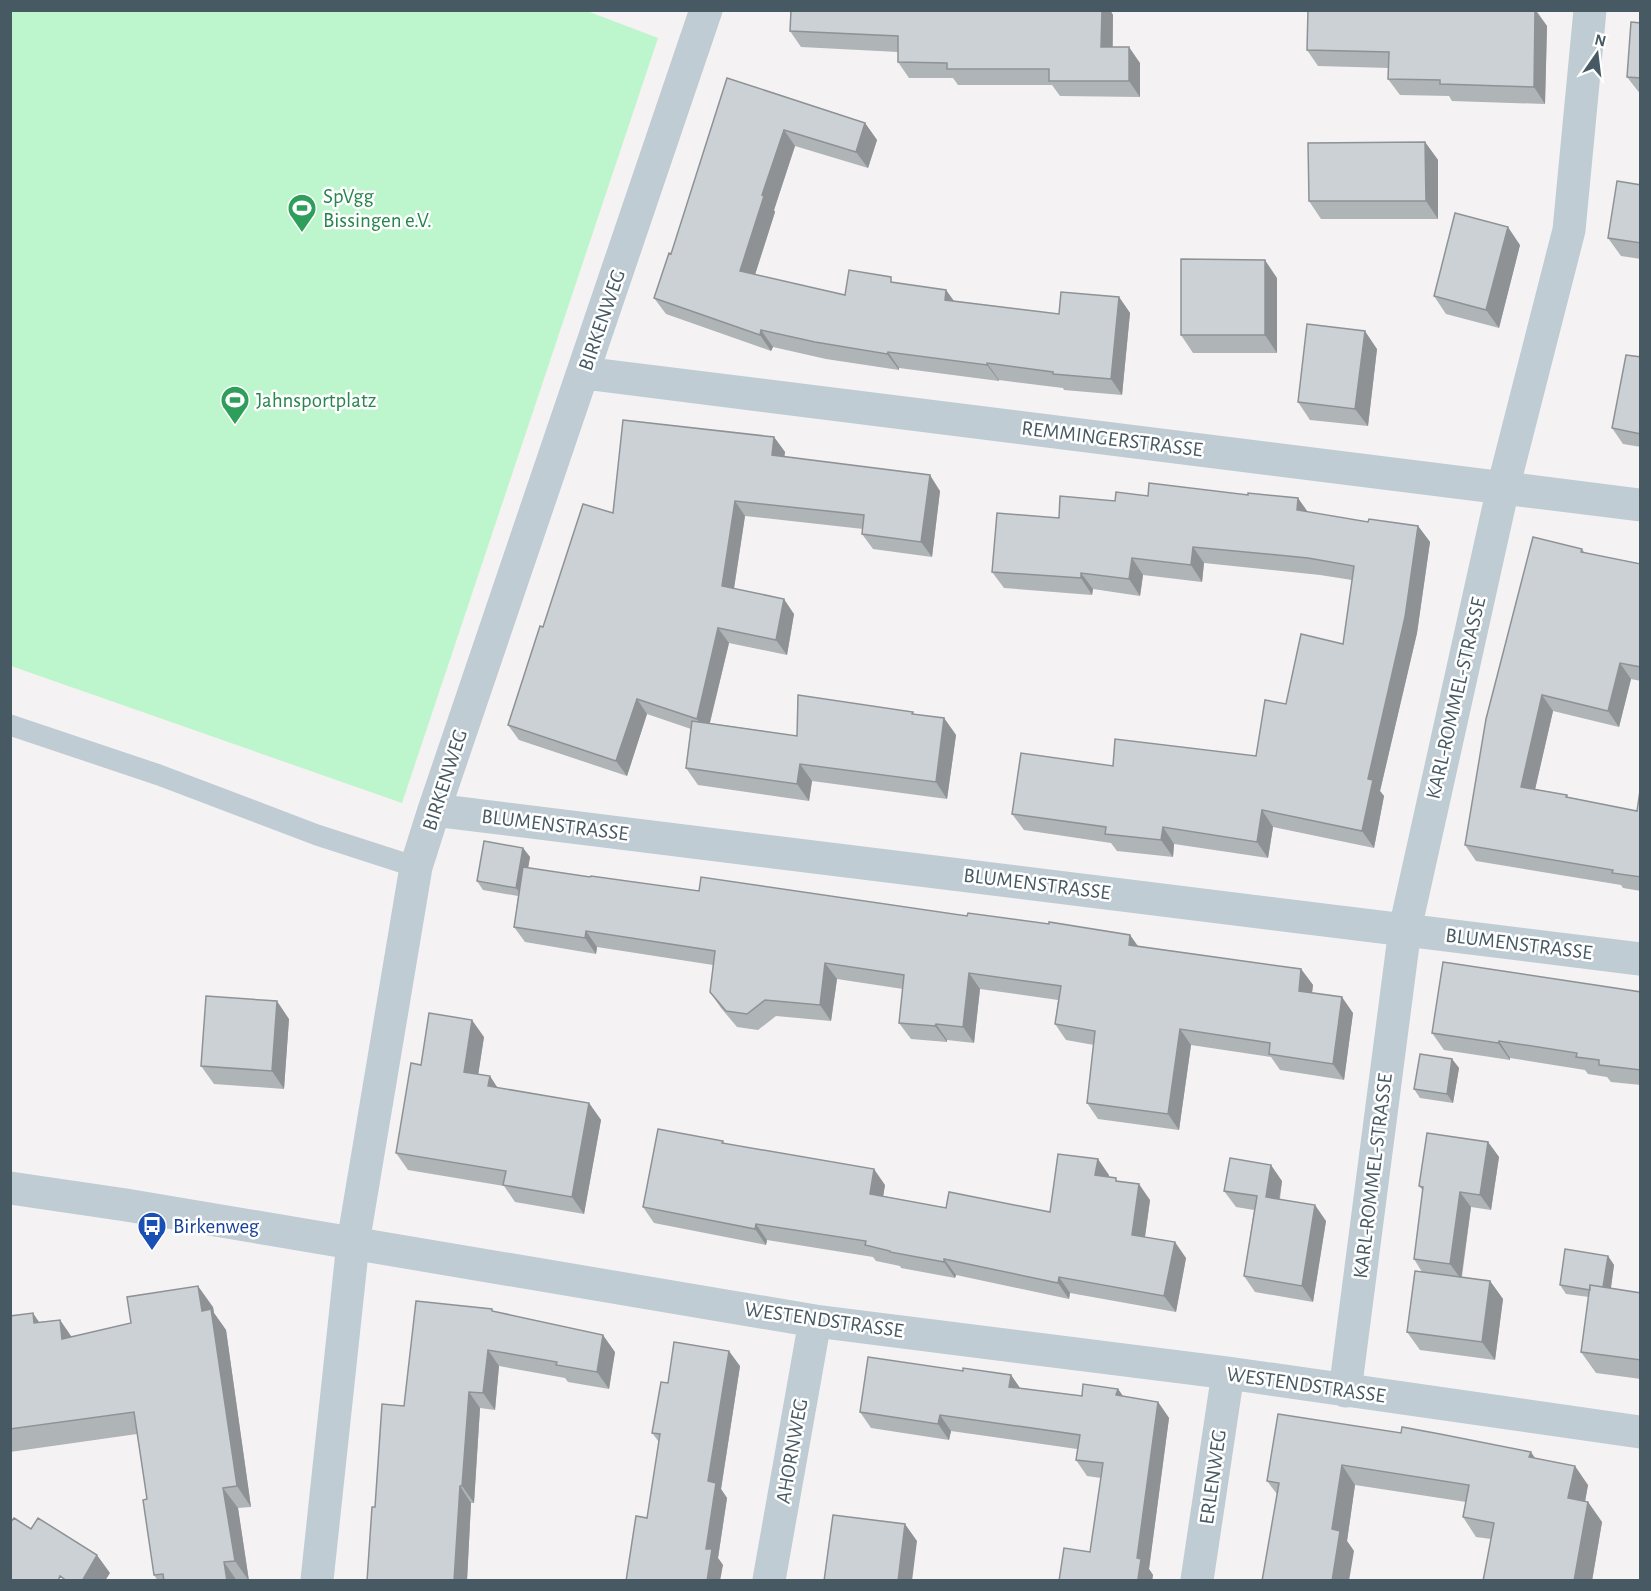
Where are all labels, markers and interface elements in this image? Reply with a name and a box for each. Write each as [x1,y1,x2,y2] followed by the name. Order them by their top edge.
[1567,24,1627,84] north arrow
[1593,31,1608,50] text: N
[323,186,432,231] place label: SpVgg Bissingen e.V.
[286,192,318,234] sports icon: SpVgg Bissingen e.V.
[575,267,629,373] street label: BIRKENWEG
[219,384,251,426] sports icon: Jahnsportplatz
[256,390,376,411] place label: Jahnsportplatz
[1020,417,1204,461] street label: REMMINGERSTRASSE
[1423,595,1489,801] street label: KARL-ROMMEL-STRASSE
[419,727,471,833] street label: BIRKENWEG
[480,806,630,844] street label: BLUMENSTRASSE
[962,865,1112,903] street label: BLUMENSTRASSE
[1444,925,1594,963] street label: BLUMENSTRASSE
[1350,1072,1396,1280] street label: KARL-ROMMEL-STRASSE
[136,1210,168,1252] bus stop icon: Birkenweg
[173,1216,260,1237] place label: Birkenweg
[743,1298,905,1342] street label: WESTENDSTRASSE
[1225,1363,1387,1407] street label: WESTENDSTRASSE
[772,1397,812,1505] street label: AHORNWEG
[1196,1428,1230,1526] street label: ERLENWEG

